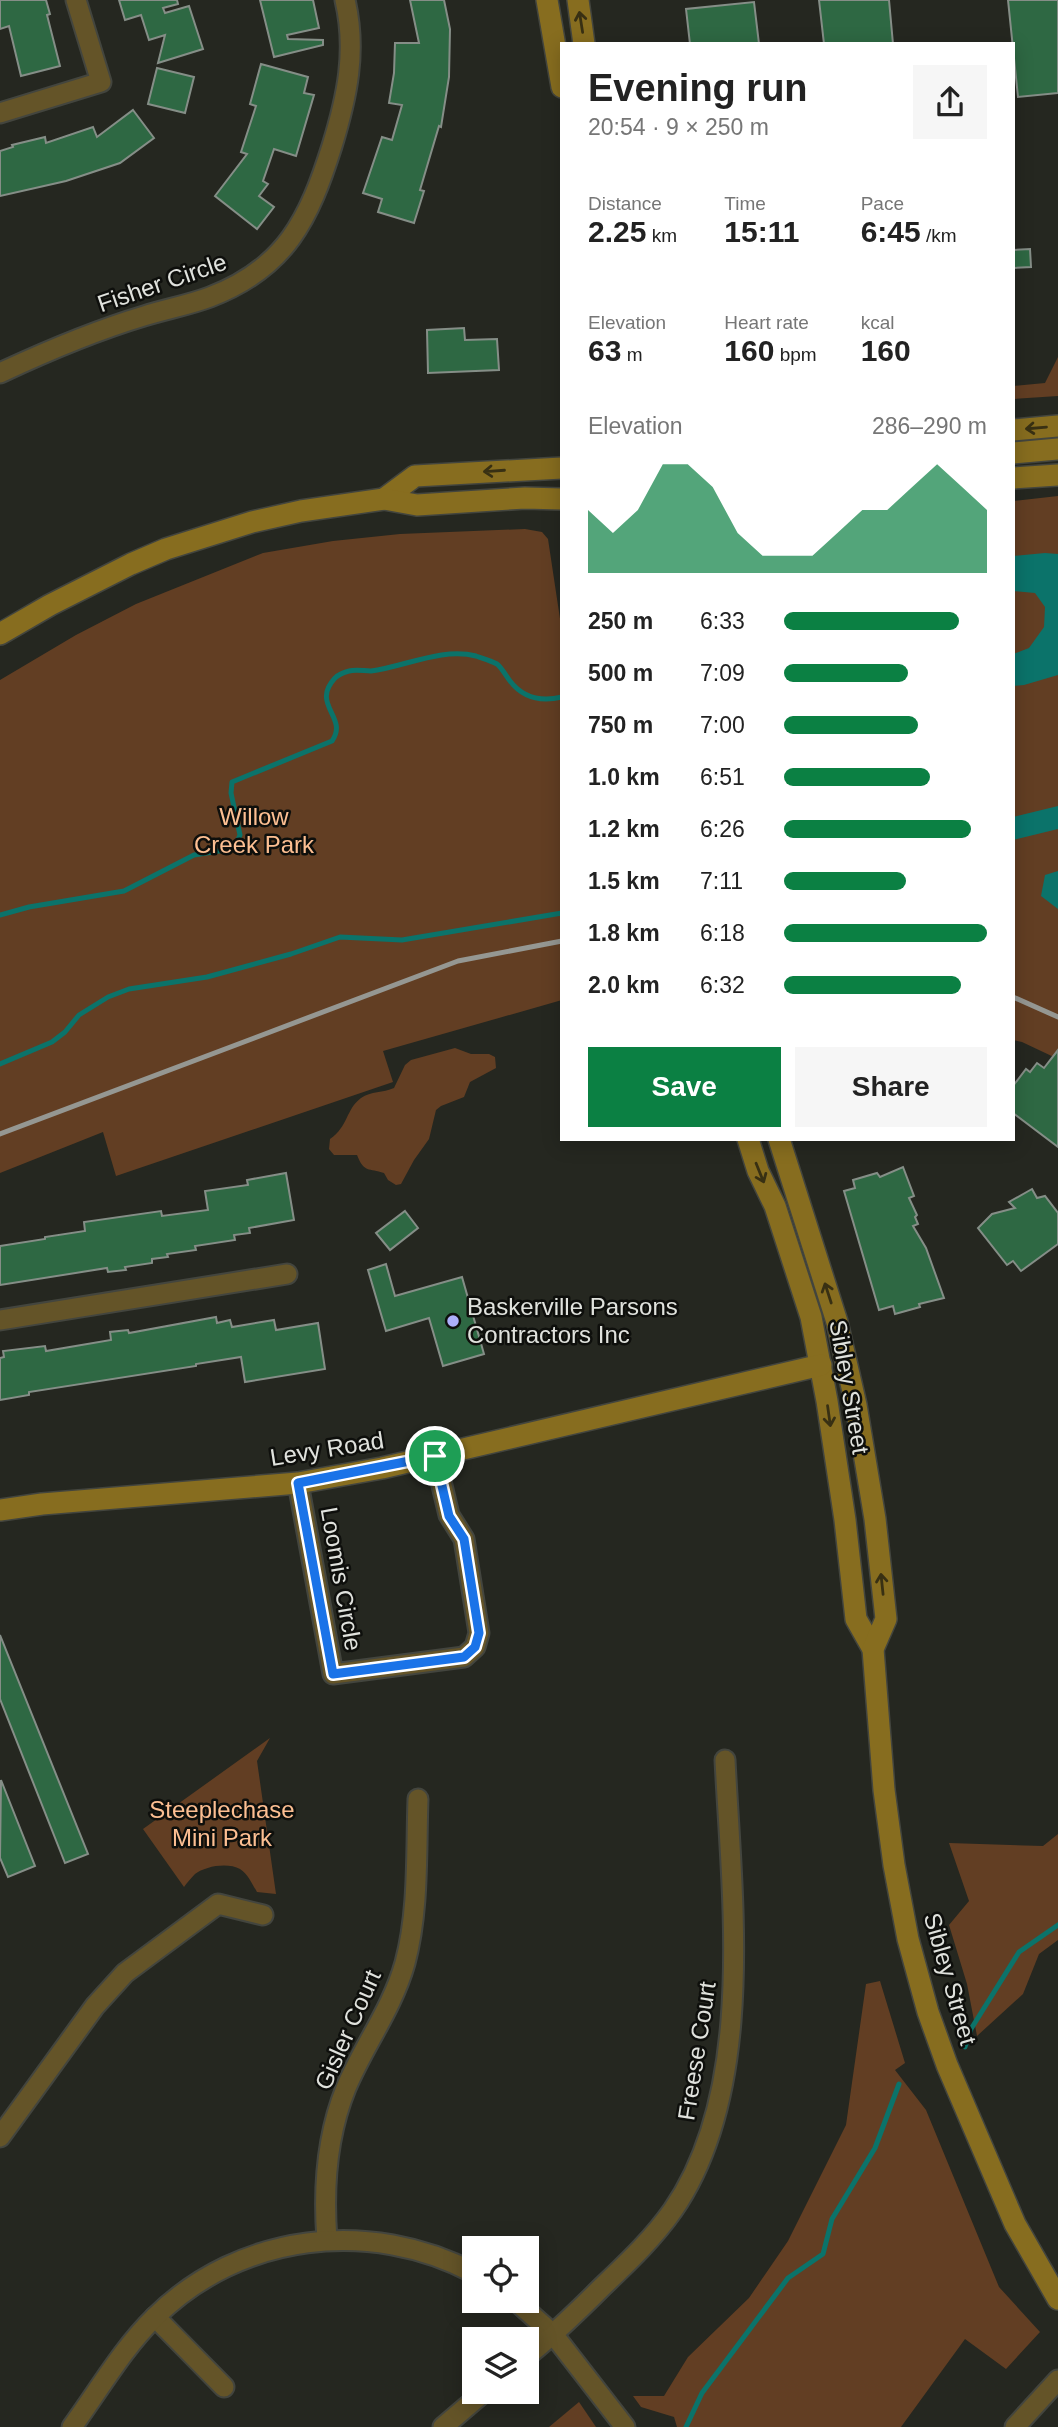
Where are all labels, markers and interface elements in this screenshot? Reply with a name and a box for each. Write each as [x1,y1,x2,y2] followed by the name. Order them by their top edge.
[574,11,587,34] one-way arrow
[913,65,987,139] button: share
[588,67,808,109] text: Evening run
[588,114,769,140] text: 20:54 · 9 × 250 m
[588,193,662,214] text: Distance
[724,193,766,214] text: Time
[861,193,904,214] text: Pace
[588,215,646,248] text: 2.25
[724,215,799,248] text: 15:11
[861,215,921,248] text: 6:45
[646,225,677,246] text: km
[921,225,957,246] text: /km
[94,248,230,317] street label: Fisher Circle
[588,312,666,333] text: Elevation
[724,312,809,333] text: Heart rate
[861,312,894,333] text: kcal
[588,334,621,367] text: 63
[724,334,774,367] text: 160
[861,334,911,367] text: 160
[621,344,642,365] text: m
[774,344,817,365] text: bpm
[588,413,683,439] text: Elevation
[872,413,987,439] text: 286–290 m
[1025,422,1047,435] one-way arrow
[483,465,505,478] one-way arrow
[588,608,653,634] text: 250 m
[700,608,745,634] text: 6:33
[588,660,653,686] text: 500 m
[700,660,745,686] text: 7:09
[588,712,653,738] text: 750 m
[700,712,745,738] text: 7:00
[588,764,660,790] text: 1.0 km
[700,764,745,790] text: 6:51
[194,803,315,858] park label: Willow Creek Park
[588,816,660,842] text: 1.2 km
[700,816,745,842] text: 6:26
[588,868,660,894] text: 1.5 km
[700,868,743,894] text: 7:11
[588,920,660,946] text: 1.8 km
[700,920,745,946] text: 6:18
[588,972,660,998] text: 2.0 km
[700,972,745,998] text: 6:32
[588,1047,781,1127] button: Save
[795,1047,987,1127] button: Share
[754,1162,767,1184] one-way arrow
[821,1283,833,1305] one-way arrow
[467,1293,678,1348] place label: Baskerville Parsons Contractors Inc
[445,1313,461,1329] marker: Baskerville Parsons Contractors Inc
[824,1318,875,1457] street label: Sibley Street
[823,1404,836,1427] one-way arrow
[268,1426,386,1471] street label: Levy Road
[405,1426,465,1486] pin
[416,1437,454,1475] icon: arrive
[316,1505,367,1653] street label: Loomis Circle
[875,1573,888,1595] one-way arrow
[149,1796,295,1851] park label: Steeplechase Mini Park
[919,1910,982,2048] street label: Sibley Street
[309,1966,386,2094] street label: Gisler Court
[672,1979,721,2122] street label: Freese Court
[462,2236,539,2404] map controls
[462,2236,539,2313] button: locate
[462,2327,539,2404] button: layers

